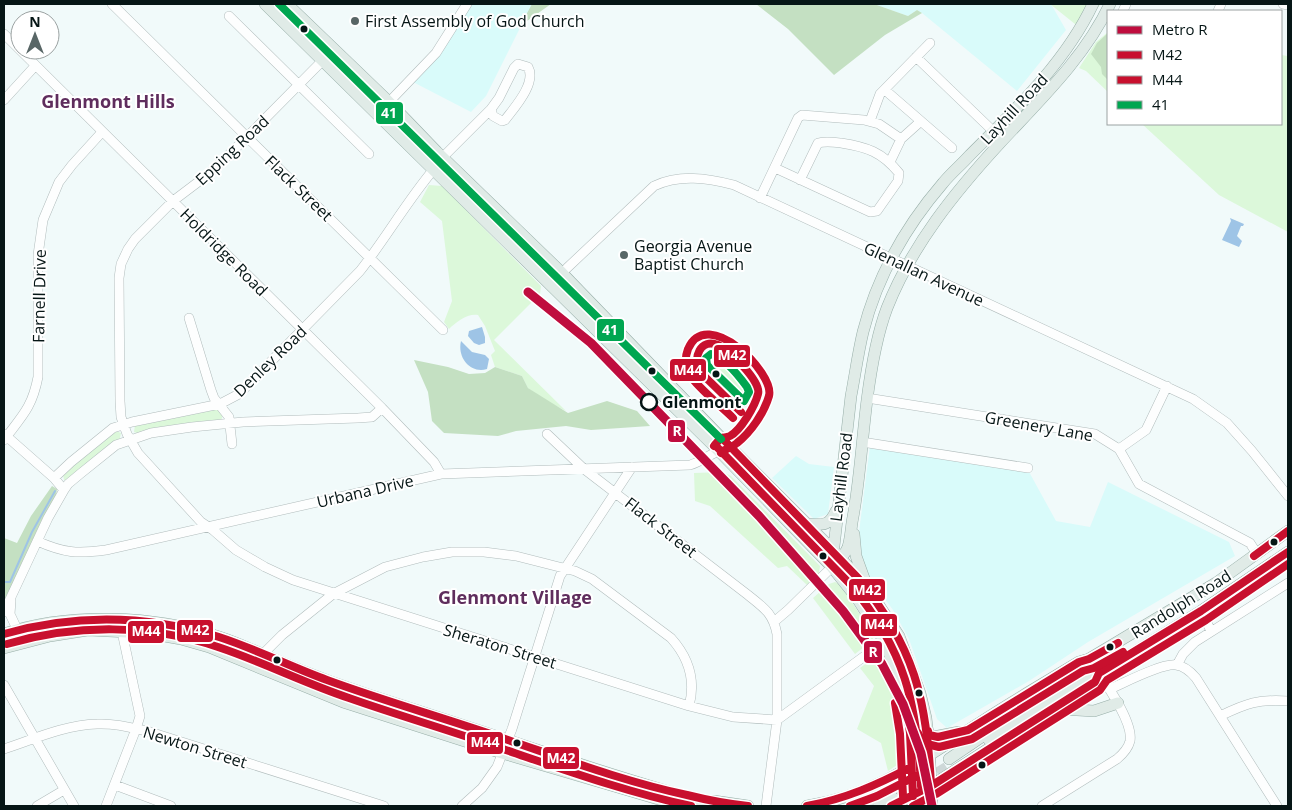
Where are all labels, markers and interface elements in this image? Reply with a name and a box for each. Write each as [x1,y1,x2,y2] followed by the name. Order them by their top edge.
[10,10,60,60] north arrow
[365,10,585,32] place label: First Assembly of God Church
[1107,10,1282,125] legend
[29,12,41,31] text: N
[349,15,361,27] marker: First Assembly of God Church
[1152,19,1208,39] text: Metro R
[299,24,309,34] unlabelled marker
[1152,44,1183,64] text: M42
[975,69,1053,149] street label: Layhill Road
[1152,69,1183,89] text: M44
[41,89,175,113] district label: Glenmont Hills
[1152,94,1169,114] text: 41
[375,101,404,125] line badge: 41
[381,103,397,122] text: 41
[190,110,274,190] street label: Epping Road
[260,150,338,226] street label: Flack Street
[175,203,273,301] street label: Holdridge Road
[634,235,752,275] place label: Georgia Avenue Baptist Church
[860,237,988,311] street label: Glenallan Avenue
[27,249,51,343] street label: Farnell Drive
[618,249,630,261] marker: Georgia Avenue Baptist Church
[596,318,625,342] line badge: 41
[602,320,618,339] text: 41
[229,321,311,401] street label: Denley Road
[713,344,751,368] line badge: M42
[717,345,747,364] text: M42
[669,358,707,382] line badge: M44
[673,360,703,379] text: M44
[647,366,657,376] unlabelled marker
[711,369,721,379] unlabelled marker
[662,391,742,413] place label: Glenmont
[640,393,658,411] marker: Glenmont
[983,406,1095,446] street label: Greenery Lane
[667,419,686,443] line badge: R
[672,421,682,440] text: R
[825,431,857,523] street label: Layhill Road
[314,469,416,513] street label: Urbana Drive
[620,492,702,562] street label: Flack Street
[1269,537,1279,547] unlabelled marker
[818,551,828,561] unlabelled marker
[1127,564,1235,644] street label: Randolph Road
[848,578,886,602] line badge: M42
[852,580,882,599] text: M42
[438,585,592,609] district label: Glenmont Village
[860,613,898,637] line badge: M44
[864,614,894,633] text: M44
[441,618,559,674] street label: Sheraton Street
[176,619,214,643] line badge: M42
[127,620,165,644] line badge: M44
[180,620,210,639] text: M42
[131,621,161,640] text: M44
[863,640,883,664] line badge: R
[868,642,878,661] text: R
[1105,642,1115,652] unlabelled marker
[272,655,282,665] unlabelled marker
[914,688,924,698] unlabelled marker
[140,721,250,773] street label: Newton Street
[466,731,504,755] line badge: M44
[470,732,500,751] text: M44
[512,738,522,748] unlabelled marker
[542,746,580,770] line badge: M42
[546,748,576,767] text: M42
[977,760,987,770] unlabelled marker

